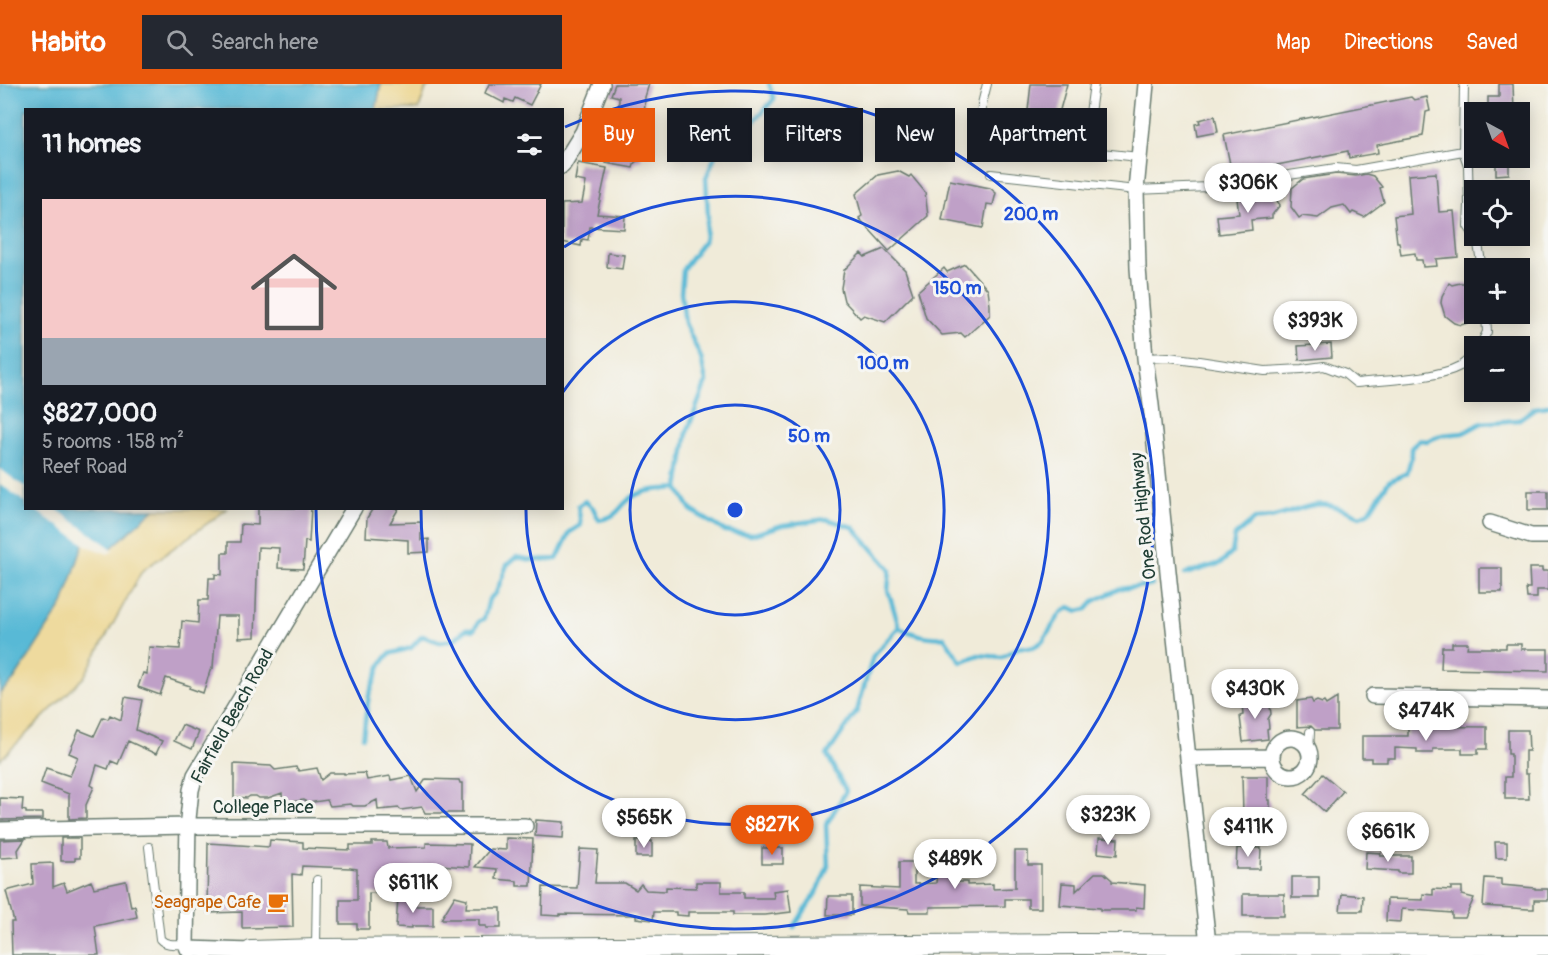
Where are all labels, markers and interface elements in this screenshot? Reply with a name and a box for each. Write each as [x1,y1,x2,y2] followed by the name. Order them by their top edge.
[142,15,562,69] search box
[30,25,106,60] text: Habito
[163,26,196,59] icon: search
[211,28,318,56] text: Search here
[1276,29,1311,56] text: Map
[1344,29,1433,56] text: Directions
[1466,29,1518,56] text: Saved
[1464,102,1530,168] north arrow
[1464,102,1530,402] map controls
[582,108,655,162] chip: Buy
[667,108,752,162] chip: Rent
[764,108,863,162] chip: Filters
[875,108,955,162] chip: New
[967,108,1107,162] chip: Apartment
[42,128,141,160] text: 11 homes
[513,128,546,161] icon: filters
[1206,163,1290,214] pin: $306K
[1218,170,1278,195] text: $306K
[1464,180,1530,246] button: locate
[1004,203,1058,226] text: 200 m
[240,238,348,346] icon: home
[1464,258,1530,324] button: +
[933,277,982,300] text: 150 m
[1273,301,1357,352] pin: $393K
[1287,308,1343,333] text: $393K
[1464,336,1530,402] button: −
[857,352,909,375] text: 100 m
[42,397,157,429] text: $827,000
[788,425,830,448] text: 50 m
[42,429,184,454] text: 5 rooms · 158 m²
[1125,451,1162,581] street label: One Rod Highway
[42,454,127,479] text: Reef Road
[725,500,745,520] centre of rings
[186,645,279,788] street label: Fairfield Beach Road
[1213,669,1297,720] pin: $430K
[1225,676,1285,701] text: $430K
[1384,691,1468,742] pin: $474K
[1398,698,1454,723] text: $474K
[1066,795,1150,846] pin: $323K
[213,796,313,819] street label: College Place
[602,798,686,849] pin: $565K
[1080,802,1136,827] text: $323K
[616,805,672,830] text: $565K
[730,805,814,856] pin: $827K
[1206,807,1290,858] pin: $411K
[745,812,799,837] text: $827K
[1346,812,1430,863] pin: $661K
[1223,814,1273,839] text: $411K
[1361,819,1415,844] text: $661K
[913,839,997,890] pin: $489K
[928,846,982,871] text: $489K
[371,863,455,914] pin: $611K
[388,870,438,895] text: $611K
[266,890,290,914] cafe icon: Seagrape Cafe
[154,891,261,914] place label: Seagrape Cafe

